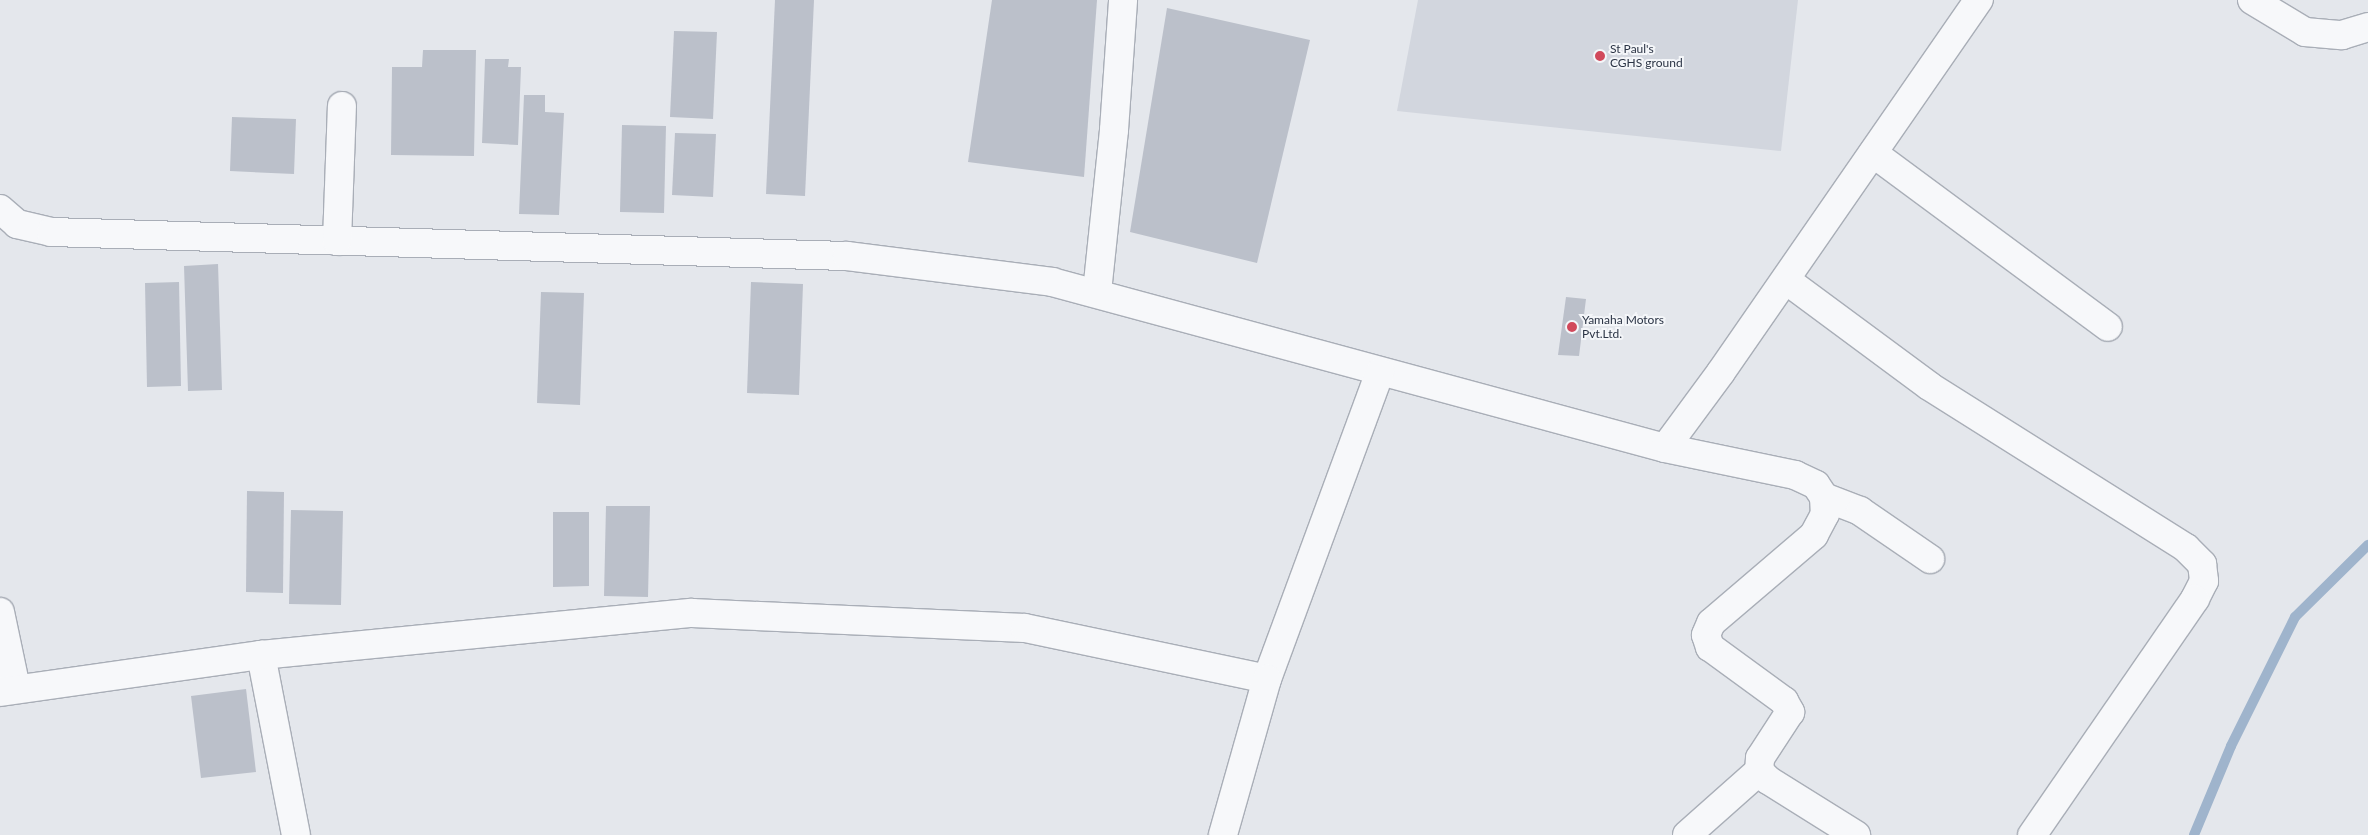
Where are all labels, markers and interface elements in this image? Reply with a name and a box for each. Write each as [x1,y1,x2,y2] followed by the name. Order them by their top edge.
[1610,42,1683,70] place label: St Paul's CGHS ground
[1594,50,1606,62] marker: St Paul's CGHS ground
[1582,313,1664,341] place label: Yamaha Motors Pvt.Ltd.
[1566,321,1578,333] marker: Yamaha Motors Pvt.Ltd.

